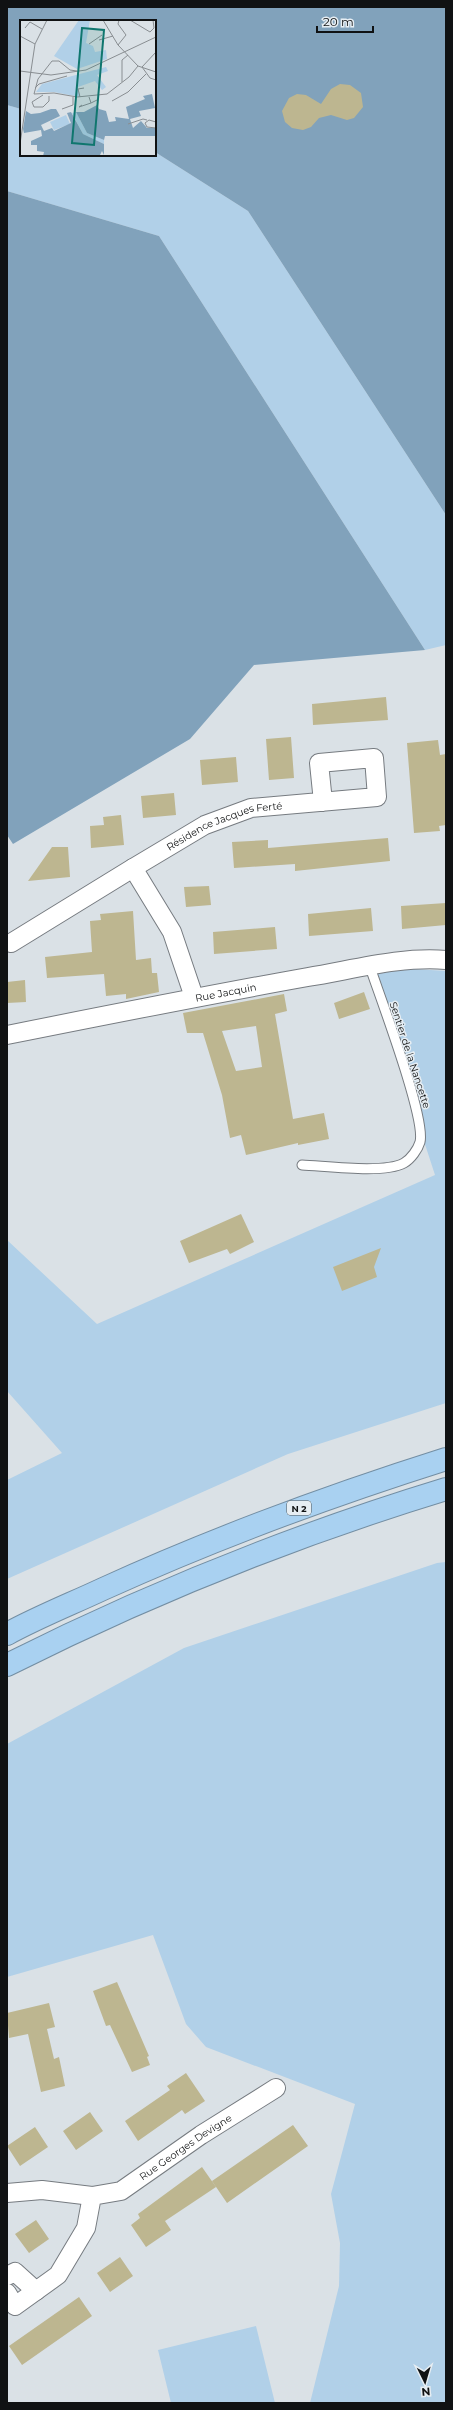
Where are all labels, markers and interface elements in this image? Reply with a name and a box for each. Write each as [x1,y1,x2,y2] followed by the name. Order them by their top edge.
[317,8,373,34] scale bar
[323,14,354,29] text: 20 m
[20,20,156,156] inset map
[164,799,283,853] street label: Résidence Jacques Ferté
[194,980,257,1004] street label: Rue Jacquin
[387,1000,433,1110] street label: Sentier de la Nancette
[287,1501,311,1515] road number: N 2
[137,2111,234,2183] street label: Rue Georges Devigne
[405,2362,445,2402] north arrow
[421,2385,431,2399] text: N

